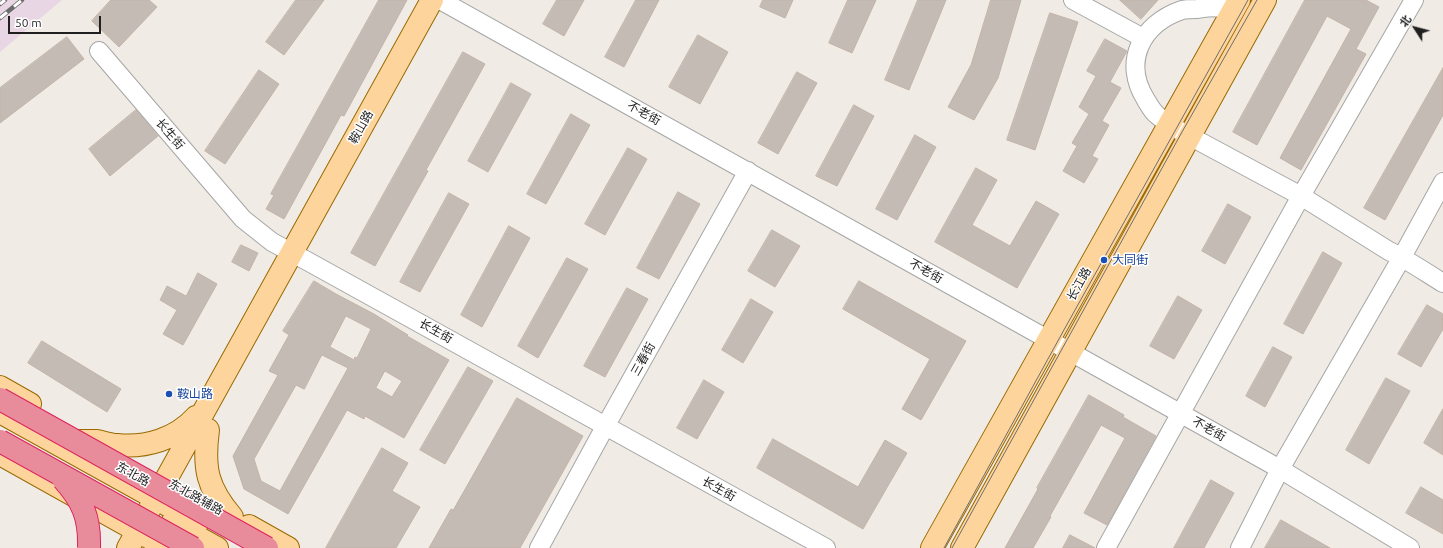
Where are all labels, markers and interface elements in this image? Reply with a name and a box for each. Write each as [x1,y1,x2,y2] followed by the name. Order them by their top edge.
[10,8,103,34] scale bar
[1395,8,1435,48] north arrow
[1397,13,1413,29] text: 北
[15,16,42,29] text: 50 m
[625,98,663,128] street label: 不老街
[346,108,376,146] street label: 鞍山路
[153,116,187,152] street label: 长生街
[1112,253,1148,267] place label: 大同街
[1099,255,1109,265] marker: 大同街
[907,256,945,286] street label: 不老街
[1064,265,1094,303] street label: 长江路
[417,316,455,346] street label: 长生街
[628,340,658,378] street label: 三春街
[177,387,213,401] place label: 鞍山路
[164,389,174,399] marker: 鞍山路
[1190,414,1228,444] street label: 不老街
[114,459,152,489] street label: 东北路
[700,474,738,504] street label: 长生街
[166,476,226,518] street label: 东北路辅路

